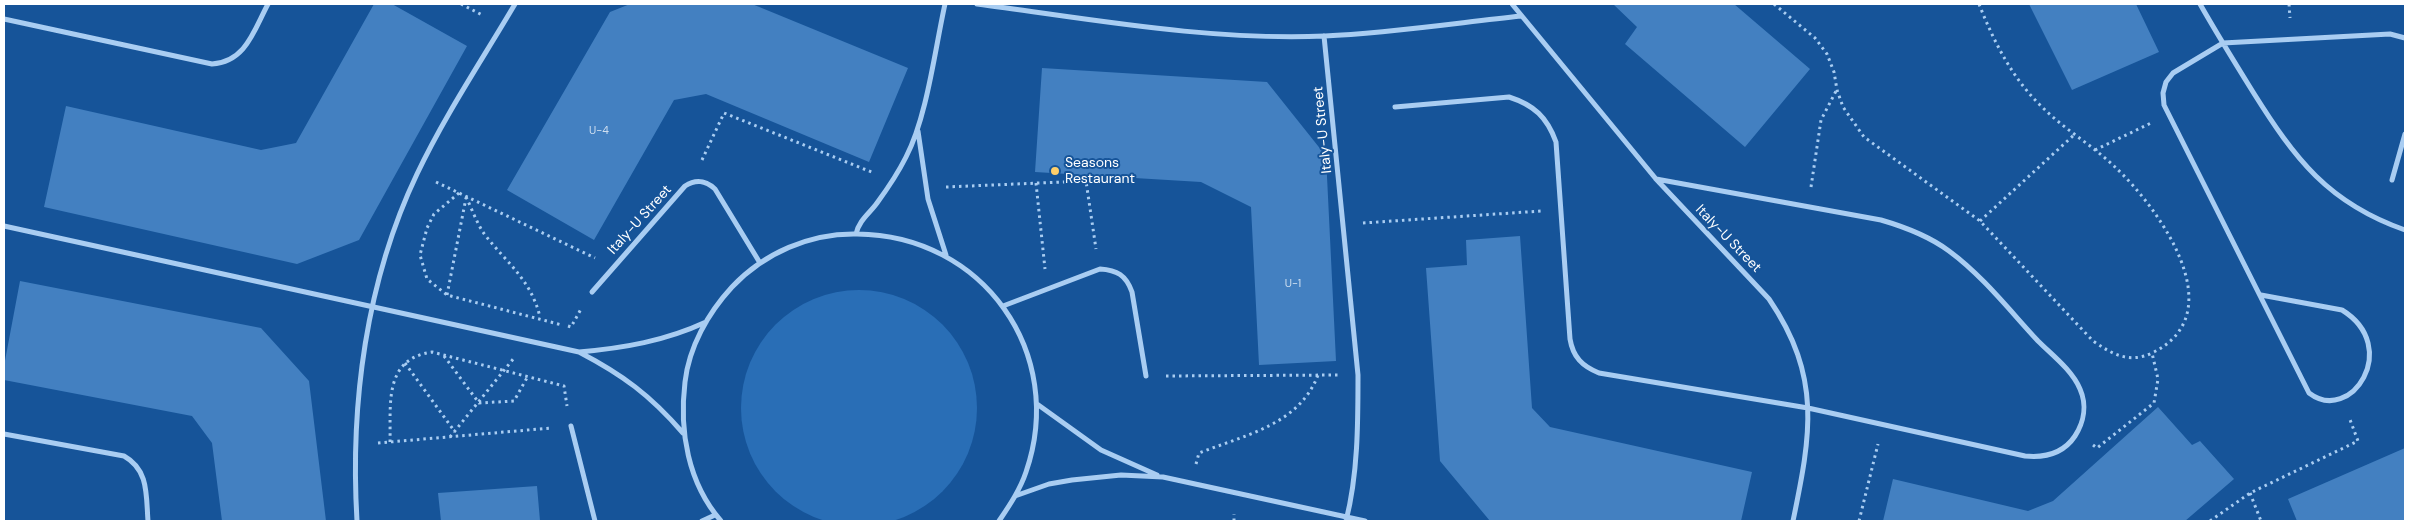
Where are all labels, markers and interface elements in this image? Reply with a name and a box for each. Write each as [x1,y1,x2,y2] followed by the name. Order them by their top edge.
[1310,86,1336,174] street label: Italy-U Street
[589,124,609,138] house number: U-4
[1065,155,1135,188] place label: Seasons Restaurant
[1049,165,1061,177] marker: Seasons Restaurant
[605,182,675,258] street label: Italy-U Street
[1692,202,1764,276] street label: Italy-U Street
[1285,277,1301,291] house number: U-1

